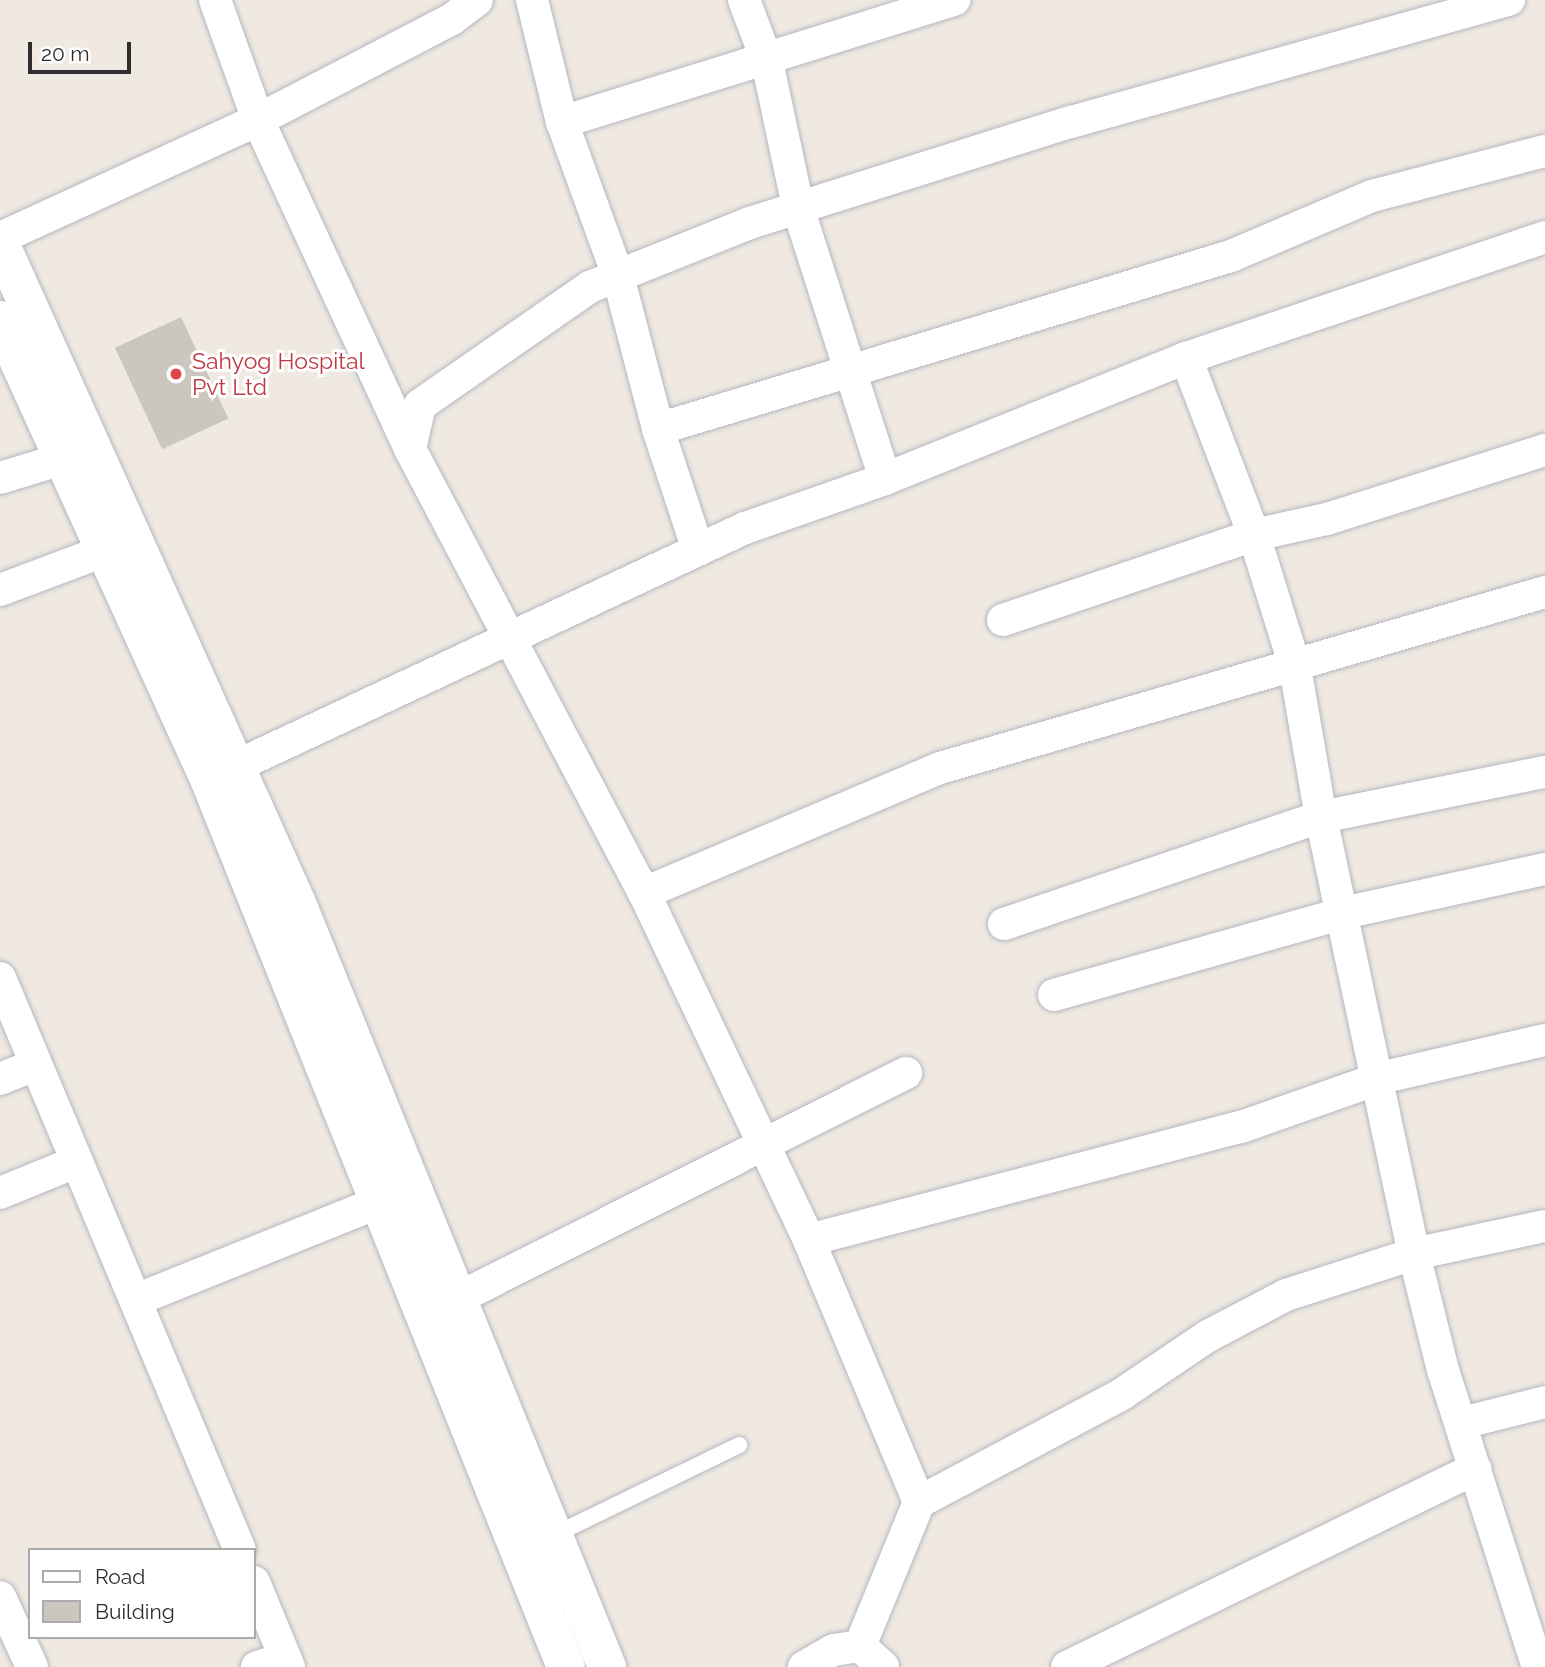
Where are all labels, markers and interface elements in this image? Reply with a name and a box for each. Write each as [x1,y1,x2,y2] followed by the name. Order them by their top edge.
[32,28,135,72] scale bar
[41,41,89,66] text: 20 m
[192,347,365,401] place label: Sahyog Hospital Pvt Ltd
[166,364,186,384] marker: Sahyog Hospital Pvt Ltd
[28,1548,256,1639] legend
[95,1564,145,1589] text: Road
[95,1599,175,1624] text: Building

